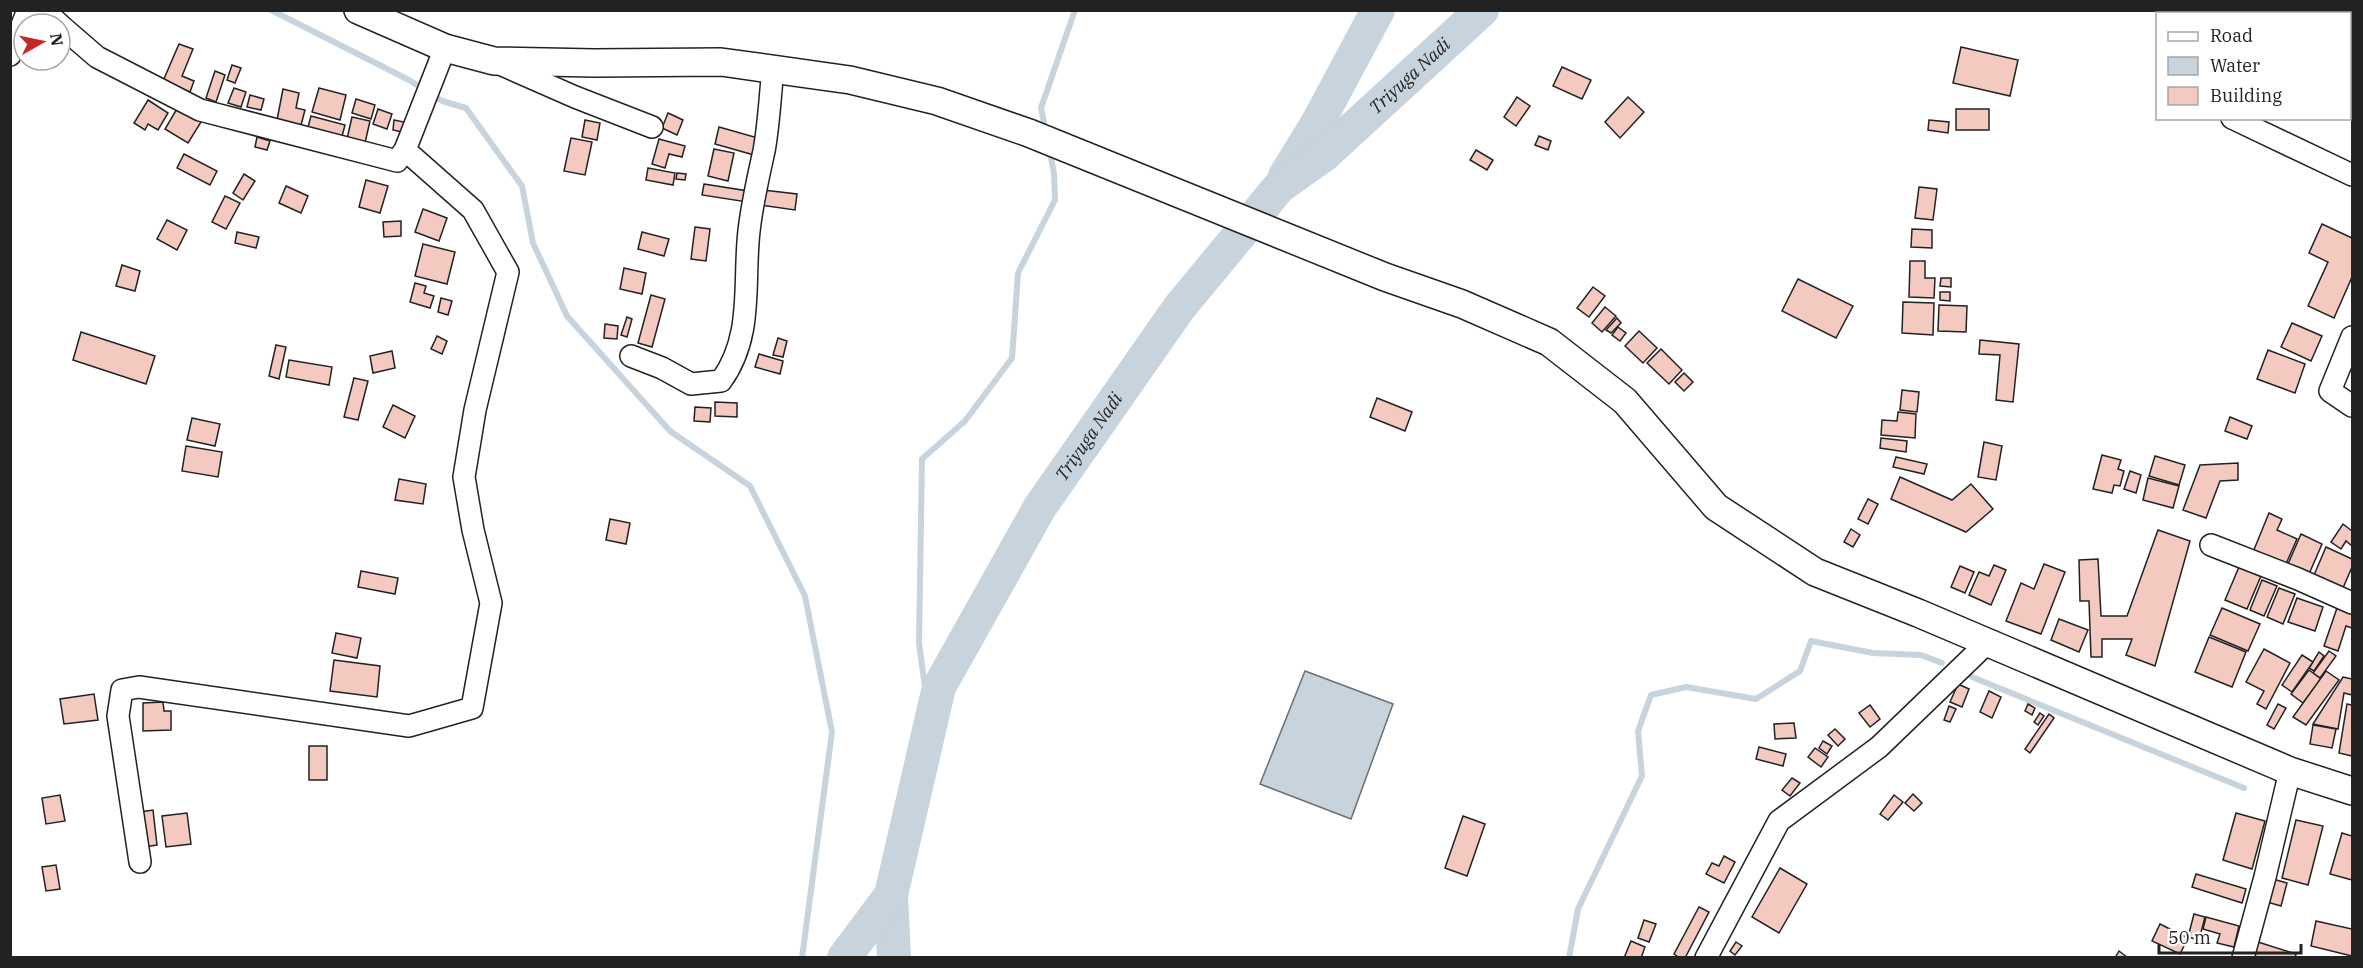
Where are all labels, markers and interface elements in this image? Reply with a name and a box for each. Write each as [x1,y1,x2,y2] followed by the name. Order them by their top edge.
[12,12,72,72] north arrow
[2156,12,2351,120] legend
[2210,24,2253,47] text: Road
[46,32,68,47] text: N
[1364,32,1455,119] water label: Triyuga Nadi
[2210,54,2260,77] text: Water
[2210,84,2282,107] text: Building
[1050,388,1128,485] water label: Triyuga Nadi
[2159,917,2302,955] scale bar
[2168,926,2211,949] text: 50 m

